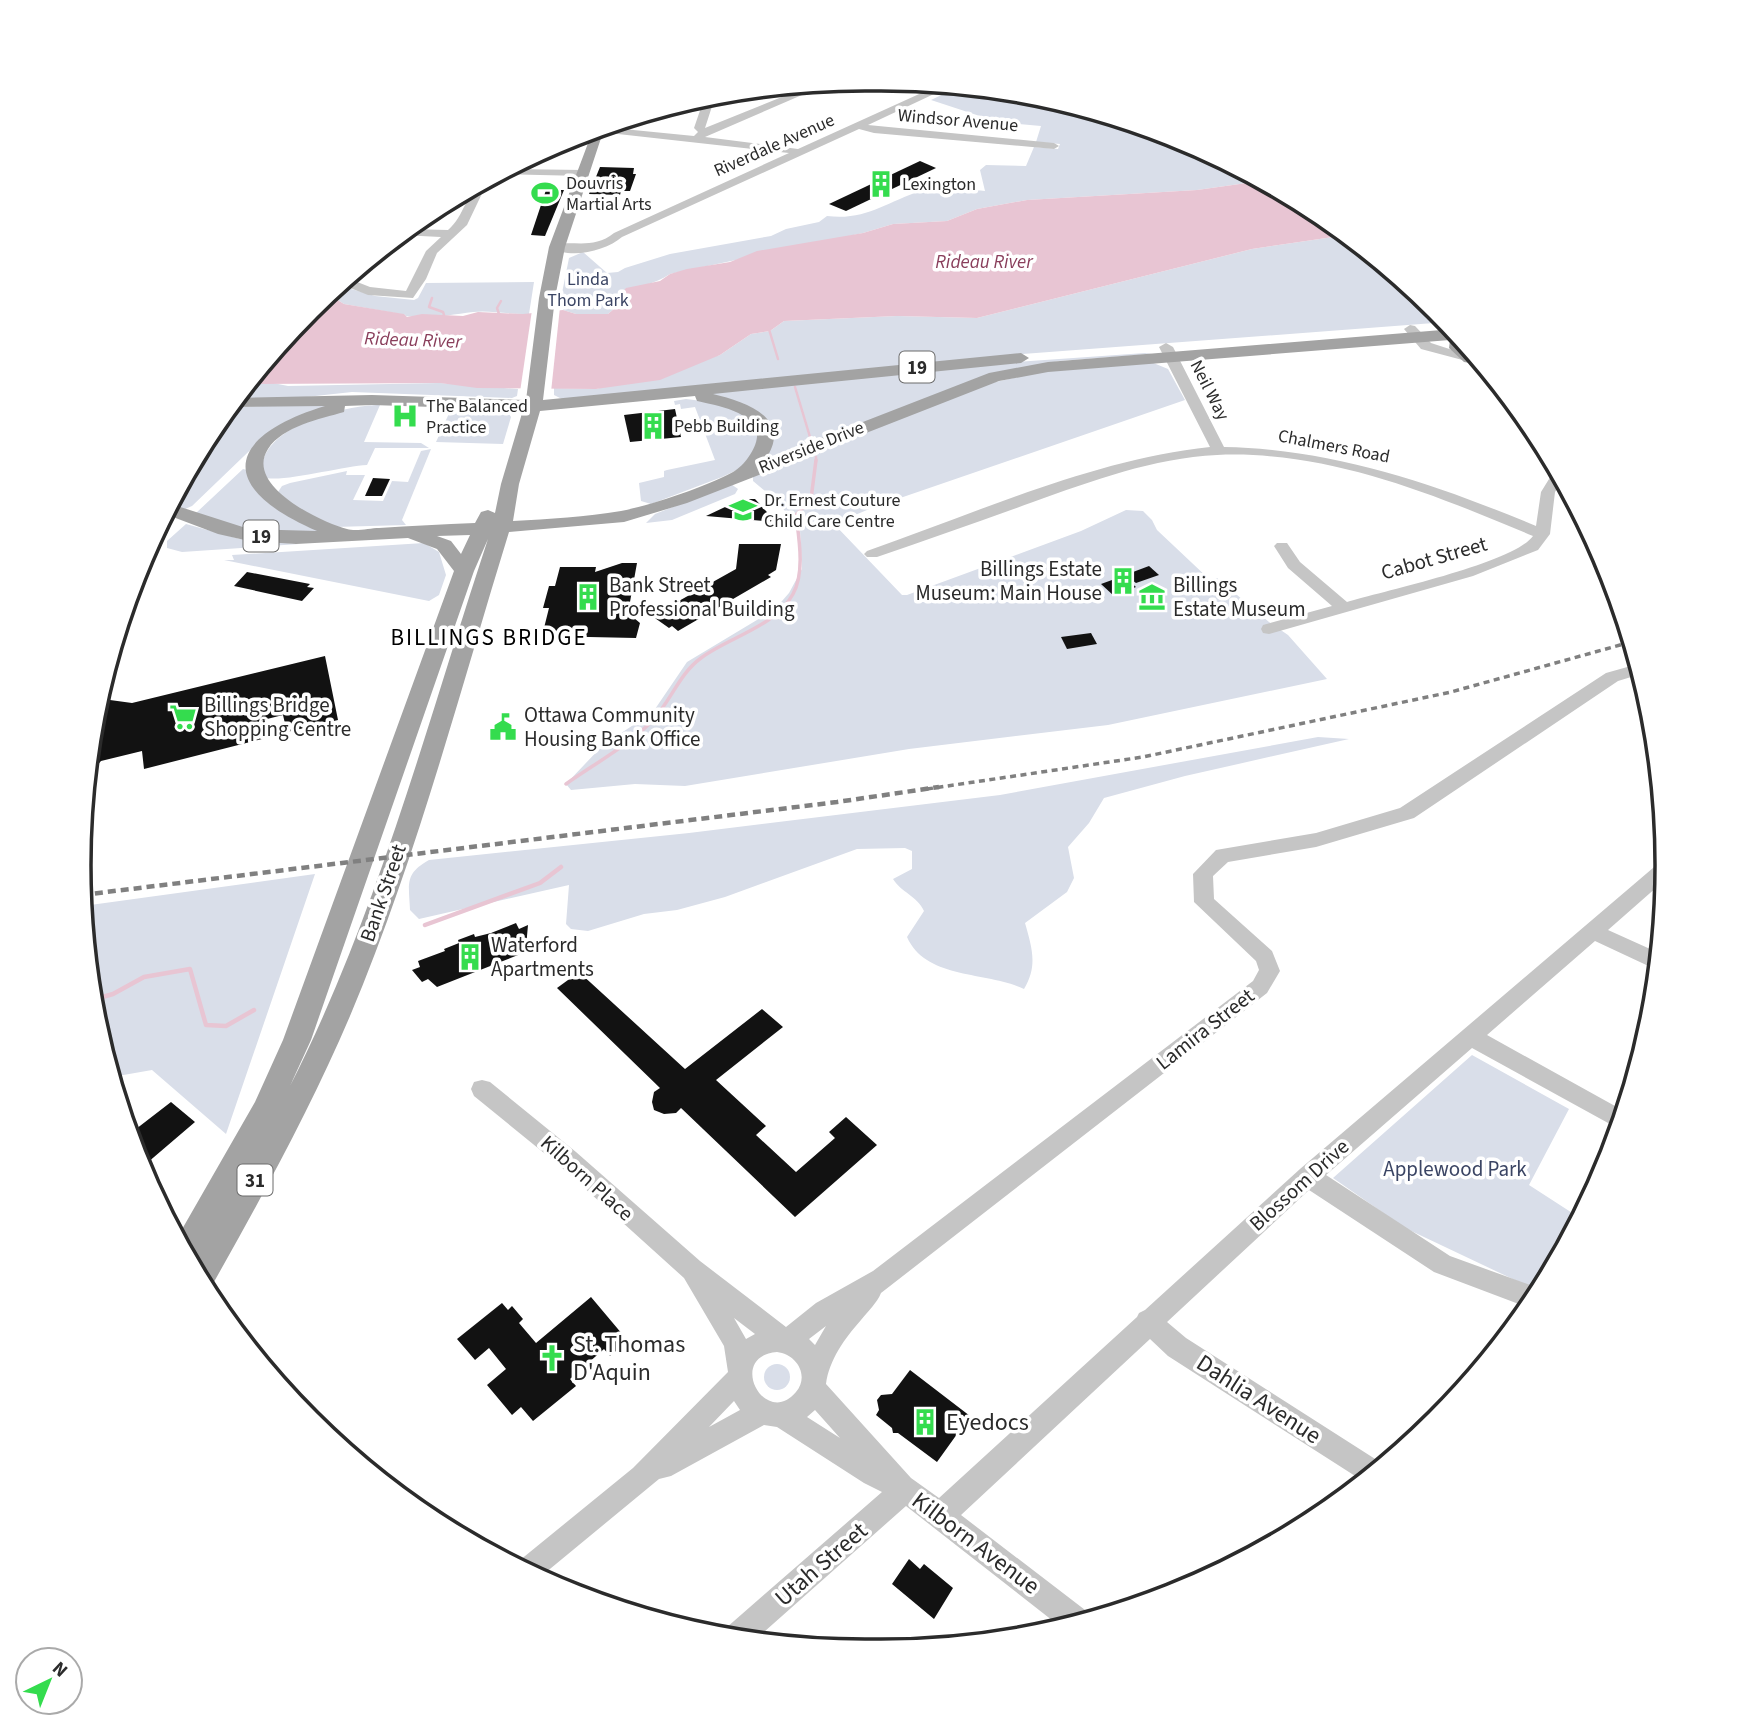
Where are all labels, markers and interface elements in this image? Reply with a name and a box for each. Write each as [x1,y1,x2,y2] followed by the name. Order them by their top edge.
[897,103,1019,138] street label: Windsor Avenue
[710,108,839,183] street label: Riverdale Avenue
[866,169,896,199] building icon: Lexington
[566,171,652,217] place label: Douvris Martial Arts
[902,172,976,197] place label: Lexington
[530,178,560,208] sports icon: Douvris Martial Arts
[935,249,1034,276] water label: Rideau River
[547,267,629,313] park label: Linda Thom Park
[364,325,464,356] water label: Rideau River
[900,352,934,382] road number: 19
[1184,356,1236,425] street label: Neil Way
[426,394,528,440] place label: The Balanced Practice
[390,401,420,431] hospital icon: The Balanced Practice
[638,411,668,441] building icon: Pebb Building
[674,414,779,439] place label: Pebb Building
[755,415,868,480] street label: Riverside Drive
[1276,423,1392,470] street label: Chalmers Road
[764,488,901,534] place label: Dr. Ernest Couture Child Care Centre
[728,495,758,525] school or university icon: Dr. Ernest Couture Child Care Centre
[244,520,278,552] road number: 19
[1377,529,1491,587] street label: Cabot Street
[915,554,1102,608] place label: Billings Estate Museum: Main House
[1108,566,1138,596] building icon: Billings Estate Museum: Main House
[609,570,795,624] place label: Bank Street Professional Building
[1173,570,1306,624] place label: Billings Estate Museum
[573,582,603,612] building icon: Bank Street Professional Building
[1137,582,1167,612] museum icon: Billings Estate Museum
[390,621,588,654] district label: BILLINGS BRIDGE
[204,690,351,744] place label: Billings Bridge Shopping Centre
[524,700,701,754] place label: Ottawa Community Housing Bank Office
[168,702,198,732] supermarket icon: Billings Bridge Shopping Centre
[488,712,518,742] public building icon: Ottawa Community Housing Bank Office
[352,840,414,946] street label: Bank Street
[491,930,594,984] place label: Waterford Apartments
[455,942,485,972] building icon: Waterford Apartments
[1149,981,1261,1077] street label: Lamira Street
[534,1128,640,1228] street label: Kilborn Place
[1242,1132,1356,1238] street label: Blossom Drive
[1383,1154,1527,1184] park label: Applewood Park
[238,1164,272,1196] road number: 31
[573,1327,685,1390] place label: St. Thomas D'Aquin
[537,1343,567,1373] church icon: St. Thomas D'Aquin
[1189,1346,1328,1453] street label: Dahlia Avenue
[946,1405,1029,1440] place label: Eyedocs
[910,1407,940,1437] building icon: Eyedocs
[904,1484,1047,1603] street label: Kilborn Avenue
[767,1514,876,1615] street label: Utah Street
[14,1646,84,1716] north arrow
[46,1655,73,1684] text: N

